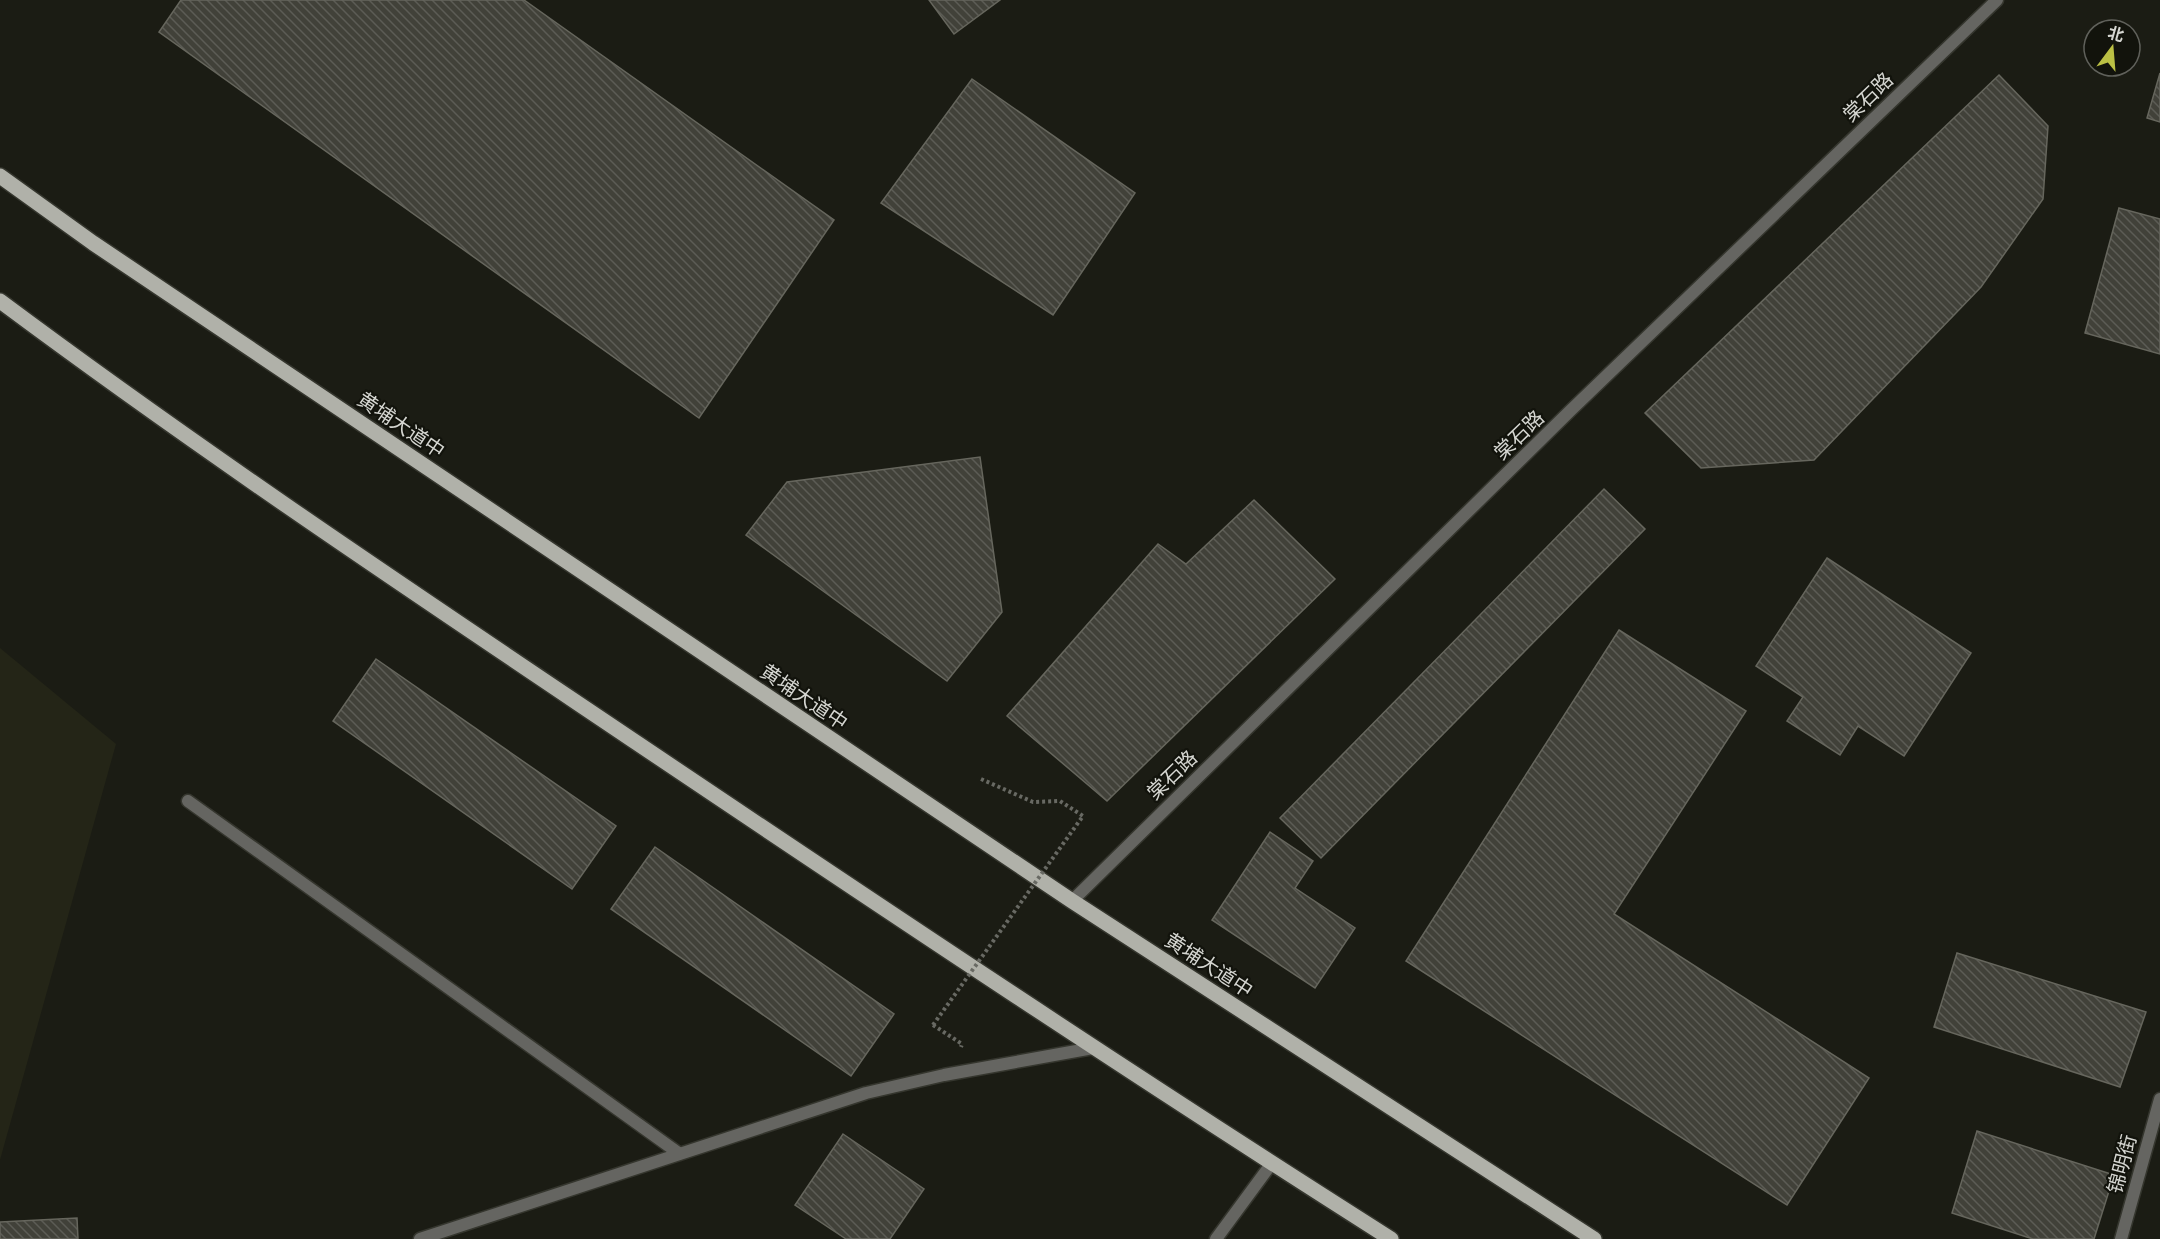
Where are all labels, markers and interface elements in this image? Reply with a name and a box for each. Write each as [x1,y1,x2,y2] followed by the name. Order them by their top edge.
[2082,18,2142,78] north arrow
[2106,23,2126,45] text: 北
[1838,68,1898,126] street label: 棠石路
[353,387,449,463] street label: 黄埔大道中
[1489,406,1549,464] street label: 棠石路
[756,659,852,735] street label: 黄埔大道中
[1142,746,1202,804] street label: 棠石路
[1161,928,1257,1002] street label: 黄埔大道中
[2103,1132,2141,1196] street label: 锦明街

